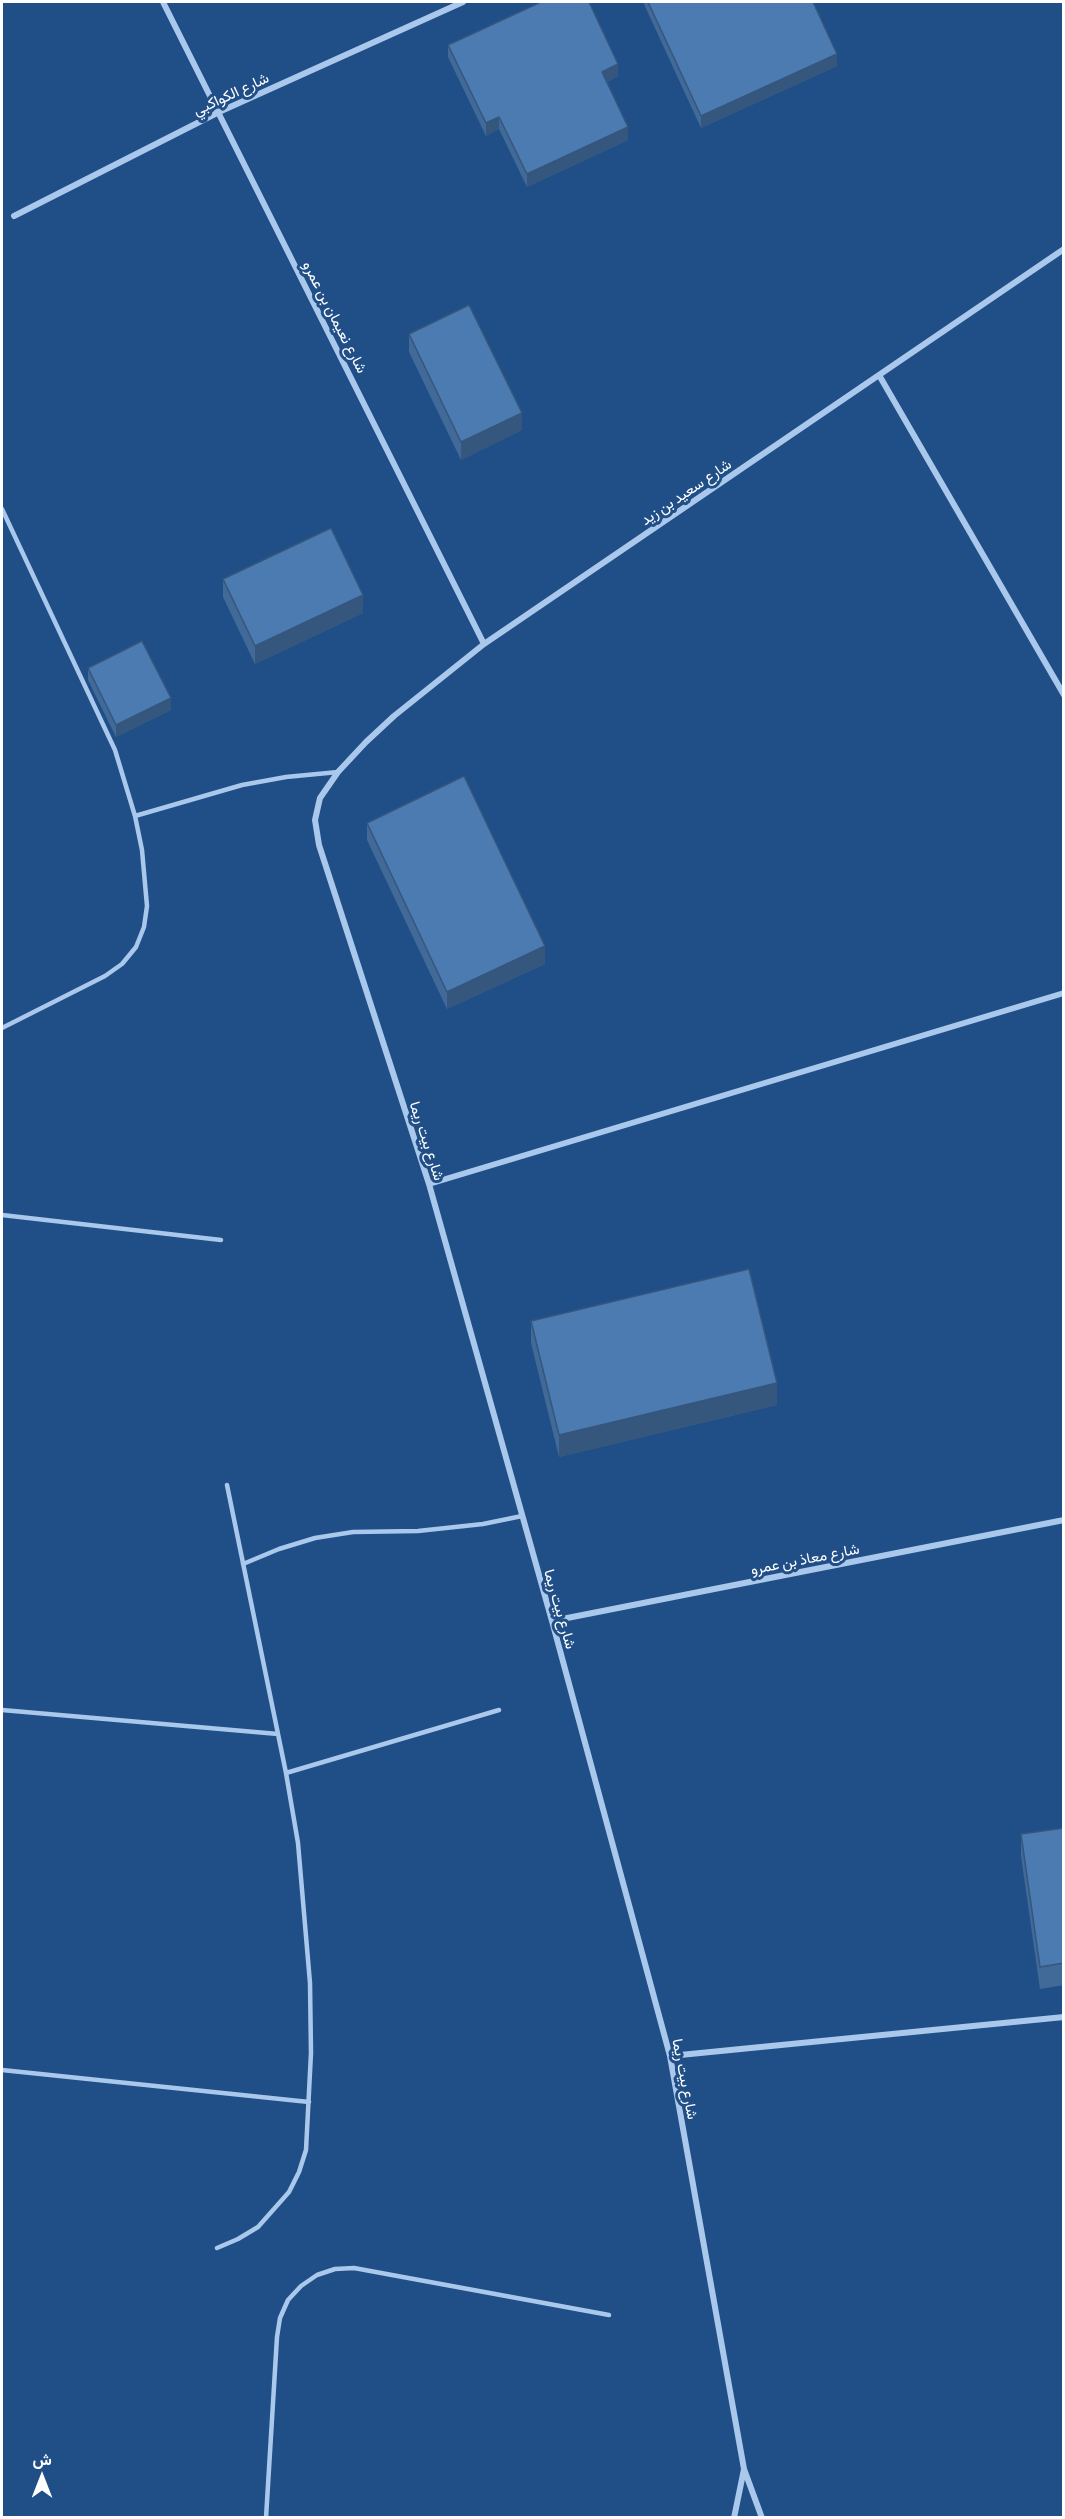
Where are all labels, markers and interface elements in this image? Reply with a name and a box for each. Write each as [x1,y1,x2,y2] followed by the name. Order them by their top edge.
[190,69,272,119] street label: شارع الكواكبي
[299,258,371,376] street label: شارع نعيمان بن عمرو
[637,455,735,529] street label: شارع سعيد بن زيد
[406,1099,448,1183] street label: شارع بيت ريما
[749,1540,861,1578] street label: شارع معاذ بن عمرو
[540,1567,580,1651] street label: شارع بيت ريما
[668,2037,702,2121] street label: شارع بيت ريما
[12,2447,72,2507] north arrow
[32,2449,52,2468] text: ش

